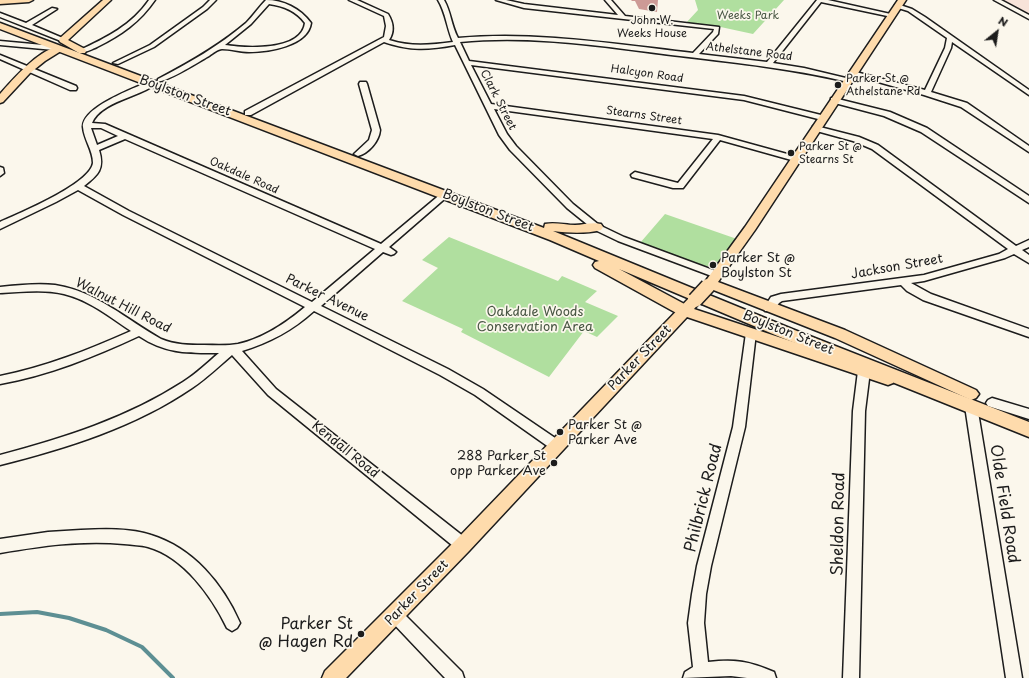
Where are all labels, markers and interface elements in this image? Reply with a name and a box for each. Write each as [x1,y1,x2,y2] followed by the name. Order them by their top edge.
[647,3,657,13] marker: John W. Weeks House
[717,9,779,23] park label: Weeks Park
[977,12,1017,52] north arrow
[995,12,1011,31] text: N
[617,14,687,40] place label: John W. Weeks House
[705,40,793,64] street label: Athelstane Road
[610,62,684,86] street label: Halcyon Road
[477,68,519,132] street label: Clark Street
[137,72,233,120] street label: Boylston Street
[846,72,921,98] place label: Parker St @ Athelstane Rd
[833,80,843,90] marker: Parker St @ Athelstane Rd
[605,104,683,128] street label: Stearns Street
[799,140,862,166] place label: Parker St @ Stearns St
[786,148,796,158] marker: Parker St @ Stearns St
[207,155,281,197] street label: Oakdale Road
[440,186,536,236] street label: Boylston Street
[721,250,795,281] place label: Parker St @ Boylston St
[850,251,944,283] street label: Jackson Street
[708,260,718,270] marker: Parker St @ Boylston St
[283,271,371,325] street label: Parker Avenue
[73,275,173,337] street label: Walnut Hill Road
[477,304,593,335] park label: Oakdale Woods Conservation Area
[740,308,836,358] street label: Boylston Street
[605,322,675,394] street label: Parker Street
[568,417,642,448] place label: Parker St @ Parker Ave
[308,418,382,482] street label: Kendall Road
[555,427,565,437] marker: Parker St @ Parker Ave
[681,442,727,554] street label: Philbrick Road
[985,443,1023,565] street label: Olde Field Road
[450,448,546,479] place label: 288 Parker St opp Parker Ave
[549,458,559,468] marker: 288 Parker St opp Parker Ave
[828,472,850,576] street label: Sheldon Road
[382,557,452,629] street label: Parker Street
[259,615,353,653] place label: Parker St @ Hagen Rd
[356,629,366,639] marker: Parker St @ Hagen Rd

